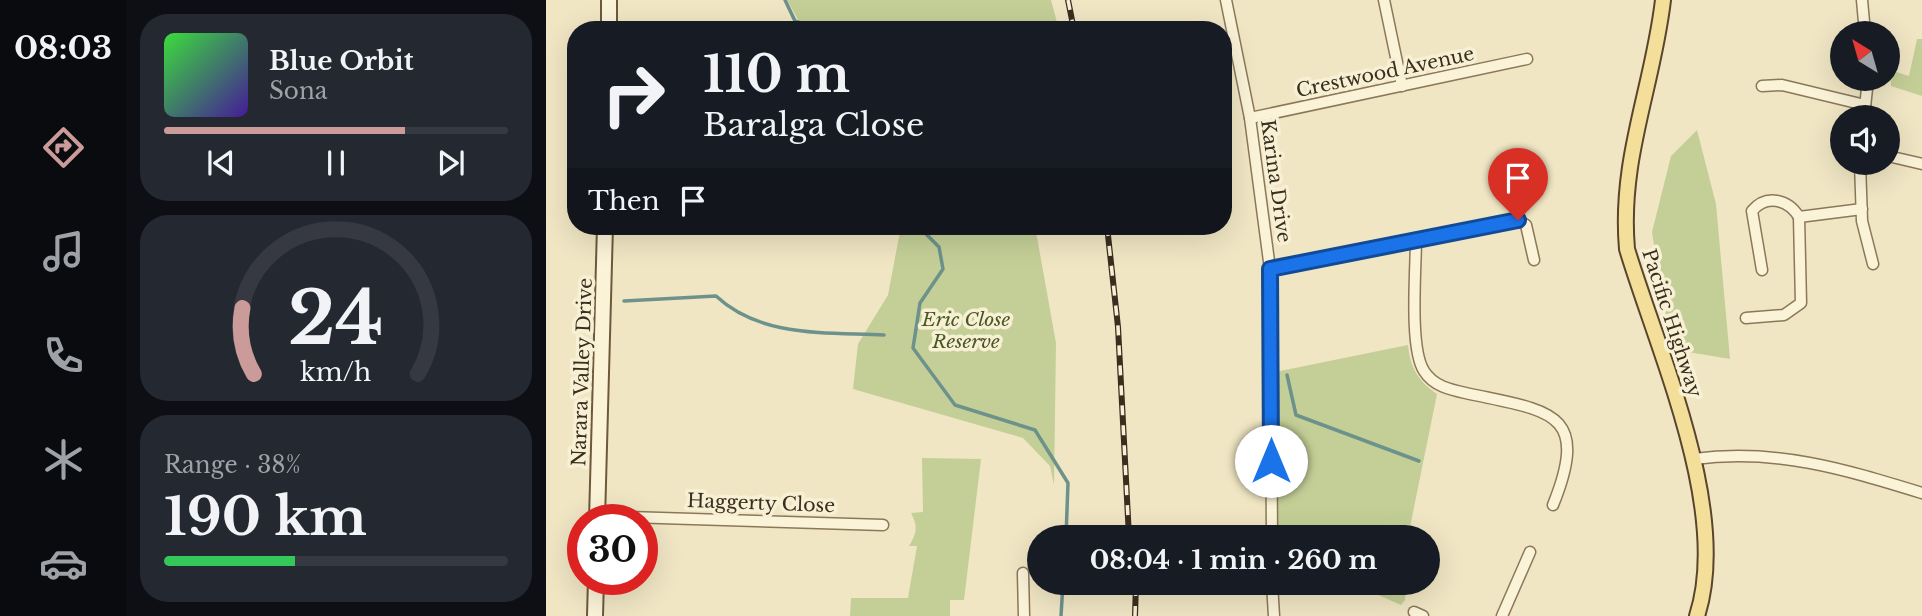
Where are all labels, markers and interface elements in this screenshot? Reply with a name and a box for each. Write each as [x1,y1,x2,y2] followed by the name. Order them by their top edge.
[1830,21,1900,91] north arrow
[1830,21,1900,175] map controls
[14,28,112,68] text: 08:03
[1294,42,1476,102] street label: Crestwood Avenue
[703,44,850,105] text: 110 m
[269,45,414,77] text: Blue Orbit
[588,49,679,140] icon: right
[269,77,327,105] text: Sona
[703,105,924,145] text: Baralga Close
[1830,105,1900,175] button: sound
[1256,118,1296,244] street label: Karina Drive
[39,123,88,172] icon: directions
[202,144,240,182] icon: previous
[317,144,355,182] icon: pause
[432,144,470,182] icon: next
[1488,148,1548,220] pin
[1499,159,1537,197] icon: arrive
[674,182,712,220] icon: arrive
[588,185,660,217] text: Then
[39,227,88,276] icon: music
[1637,246,1707,400] street label: Pacific Highway
[288,273,384,364] text: 24
[567,277,597,467] street label: Narara Valley Drive
[921,308,1011,353] park label: Eric Close Reserve
[39,331,88,380] icon: phone
[301,357,371,388] text: km/h
[1234,424,1308,498] position arrow
[39,435,88,484] icon: climate
[164,451,301,479] text: Range · 38%
[164,485,367,549] text: 190 km
[687,489,835,517] street label: Haggerty Close
[567,504,658,595] speed limit sign: 30
[39,539,88,588] icon: car
[1090,544,1377,576] text: 08:04 · 1 min · 260 m

